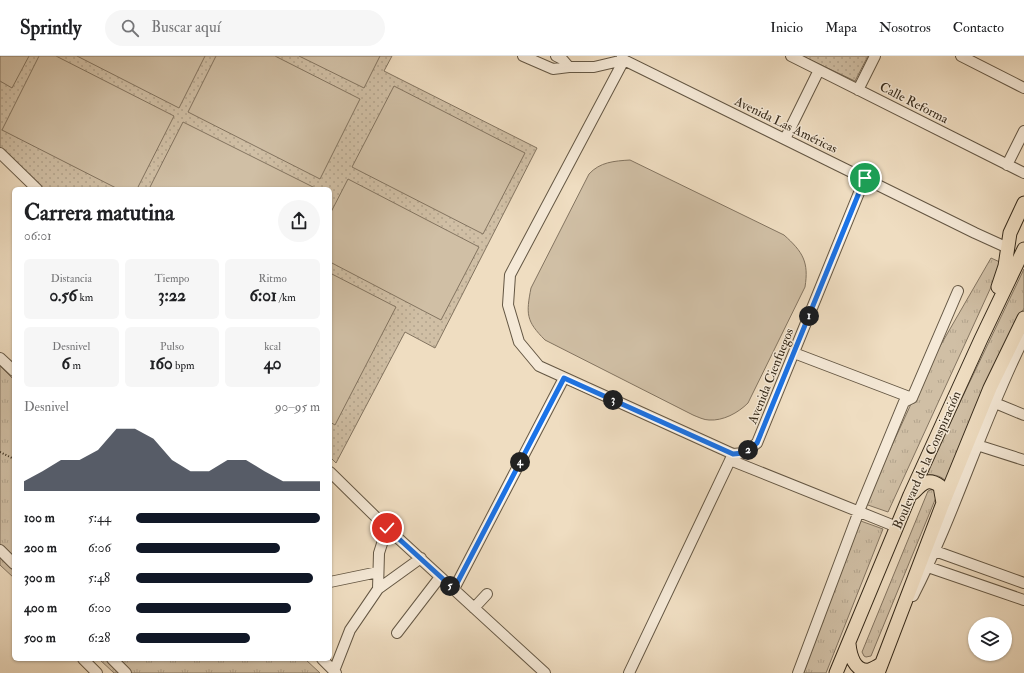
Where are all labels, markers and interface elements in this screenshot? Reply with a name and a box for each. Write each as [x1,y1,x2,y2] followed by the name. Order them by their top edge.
[105,10,385,46] search box
[20,16,81,40] text: Sprintly
[119,17,141,39] icon: search
[151,18,221,37] text: Buscar aquí
[770,19,803,36] text: Inicio
[825,19,857,36] text: Mapa
[879,19,931,36] text: Nosotros
[953,19,1004,36] text: Contacto
[877,79,952,127] street label: Calle Reforma
[731,93,841,157] street label: Avenida Las Américas
[848,161,882,195] pin
[854,167,876,189] icon: arrive
[24,199,174,227] text: Carrera matutina
[278,200,320,242] button: share
[24,228,52,244] text: 06:01
[51,272,92,285] text: Distancia
[155,272,189,285] text: Tiempo
[259,272,287,285] text: Ritmo
[49,285,77,306] text: 0.56
[158,285,186,306] text: 3:22
[249,285,277,306] text: 6:01
[77,291,93,304] text: km
[277,291,296,304] text: /km
[799,306,819,326] pin: 1
[807,309,811,322] text: 1
[744,325,798,427] street label: Avenida Cienfuegos
[52,340,90,353] text: Desnivel
[160,340,184,353] text: Pulso
[264,340,281,353] text: kcal
[62,353,70,374] text: 6
[149,353,173,374] text: 160
[264,353,282,374] text: 40
[70,359,81,372] text: m
[173,359,195,372] text: bpm
[889,388,966,532] street label: Boulevard de la Conspiración
[603,390,623,410] pin: 3
[611,393,615,406] text: 3
[24,399,69,415] text: Desnivel
[275,399,320,415] text: 90–95 m
[738,440,758,460] pin: 2
[745,443,751,456] text: 2
[510,452,530,472] pin: 4
[517,455,523,468] text: 4
[24,510,55,526] text: 100 m
[88,510,111,526] text: 5:44
[370,511,404,545] pin
[376,517,398,539] icon: check
[24,540,57,556] text: 200 m
[88,540,111,556] text: 6:06
[24,570,55,586] text: 300 m
[88,570,110,586] text: 5:48
[440,576,460,596] pin: 5
[448,579,452,592] text: 5
[24,600,57,616] text: 400 m
[88,600,111,616] text: 6:00
[968,617,1012,661] map controls
[968,617,1012,661] button: layers
[24,630,56,646] text: 500 m
[88,630,110,646] text: 6:28

